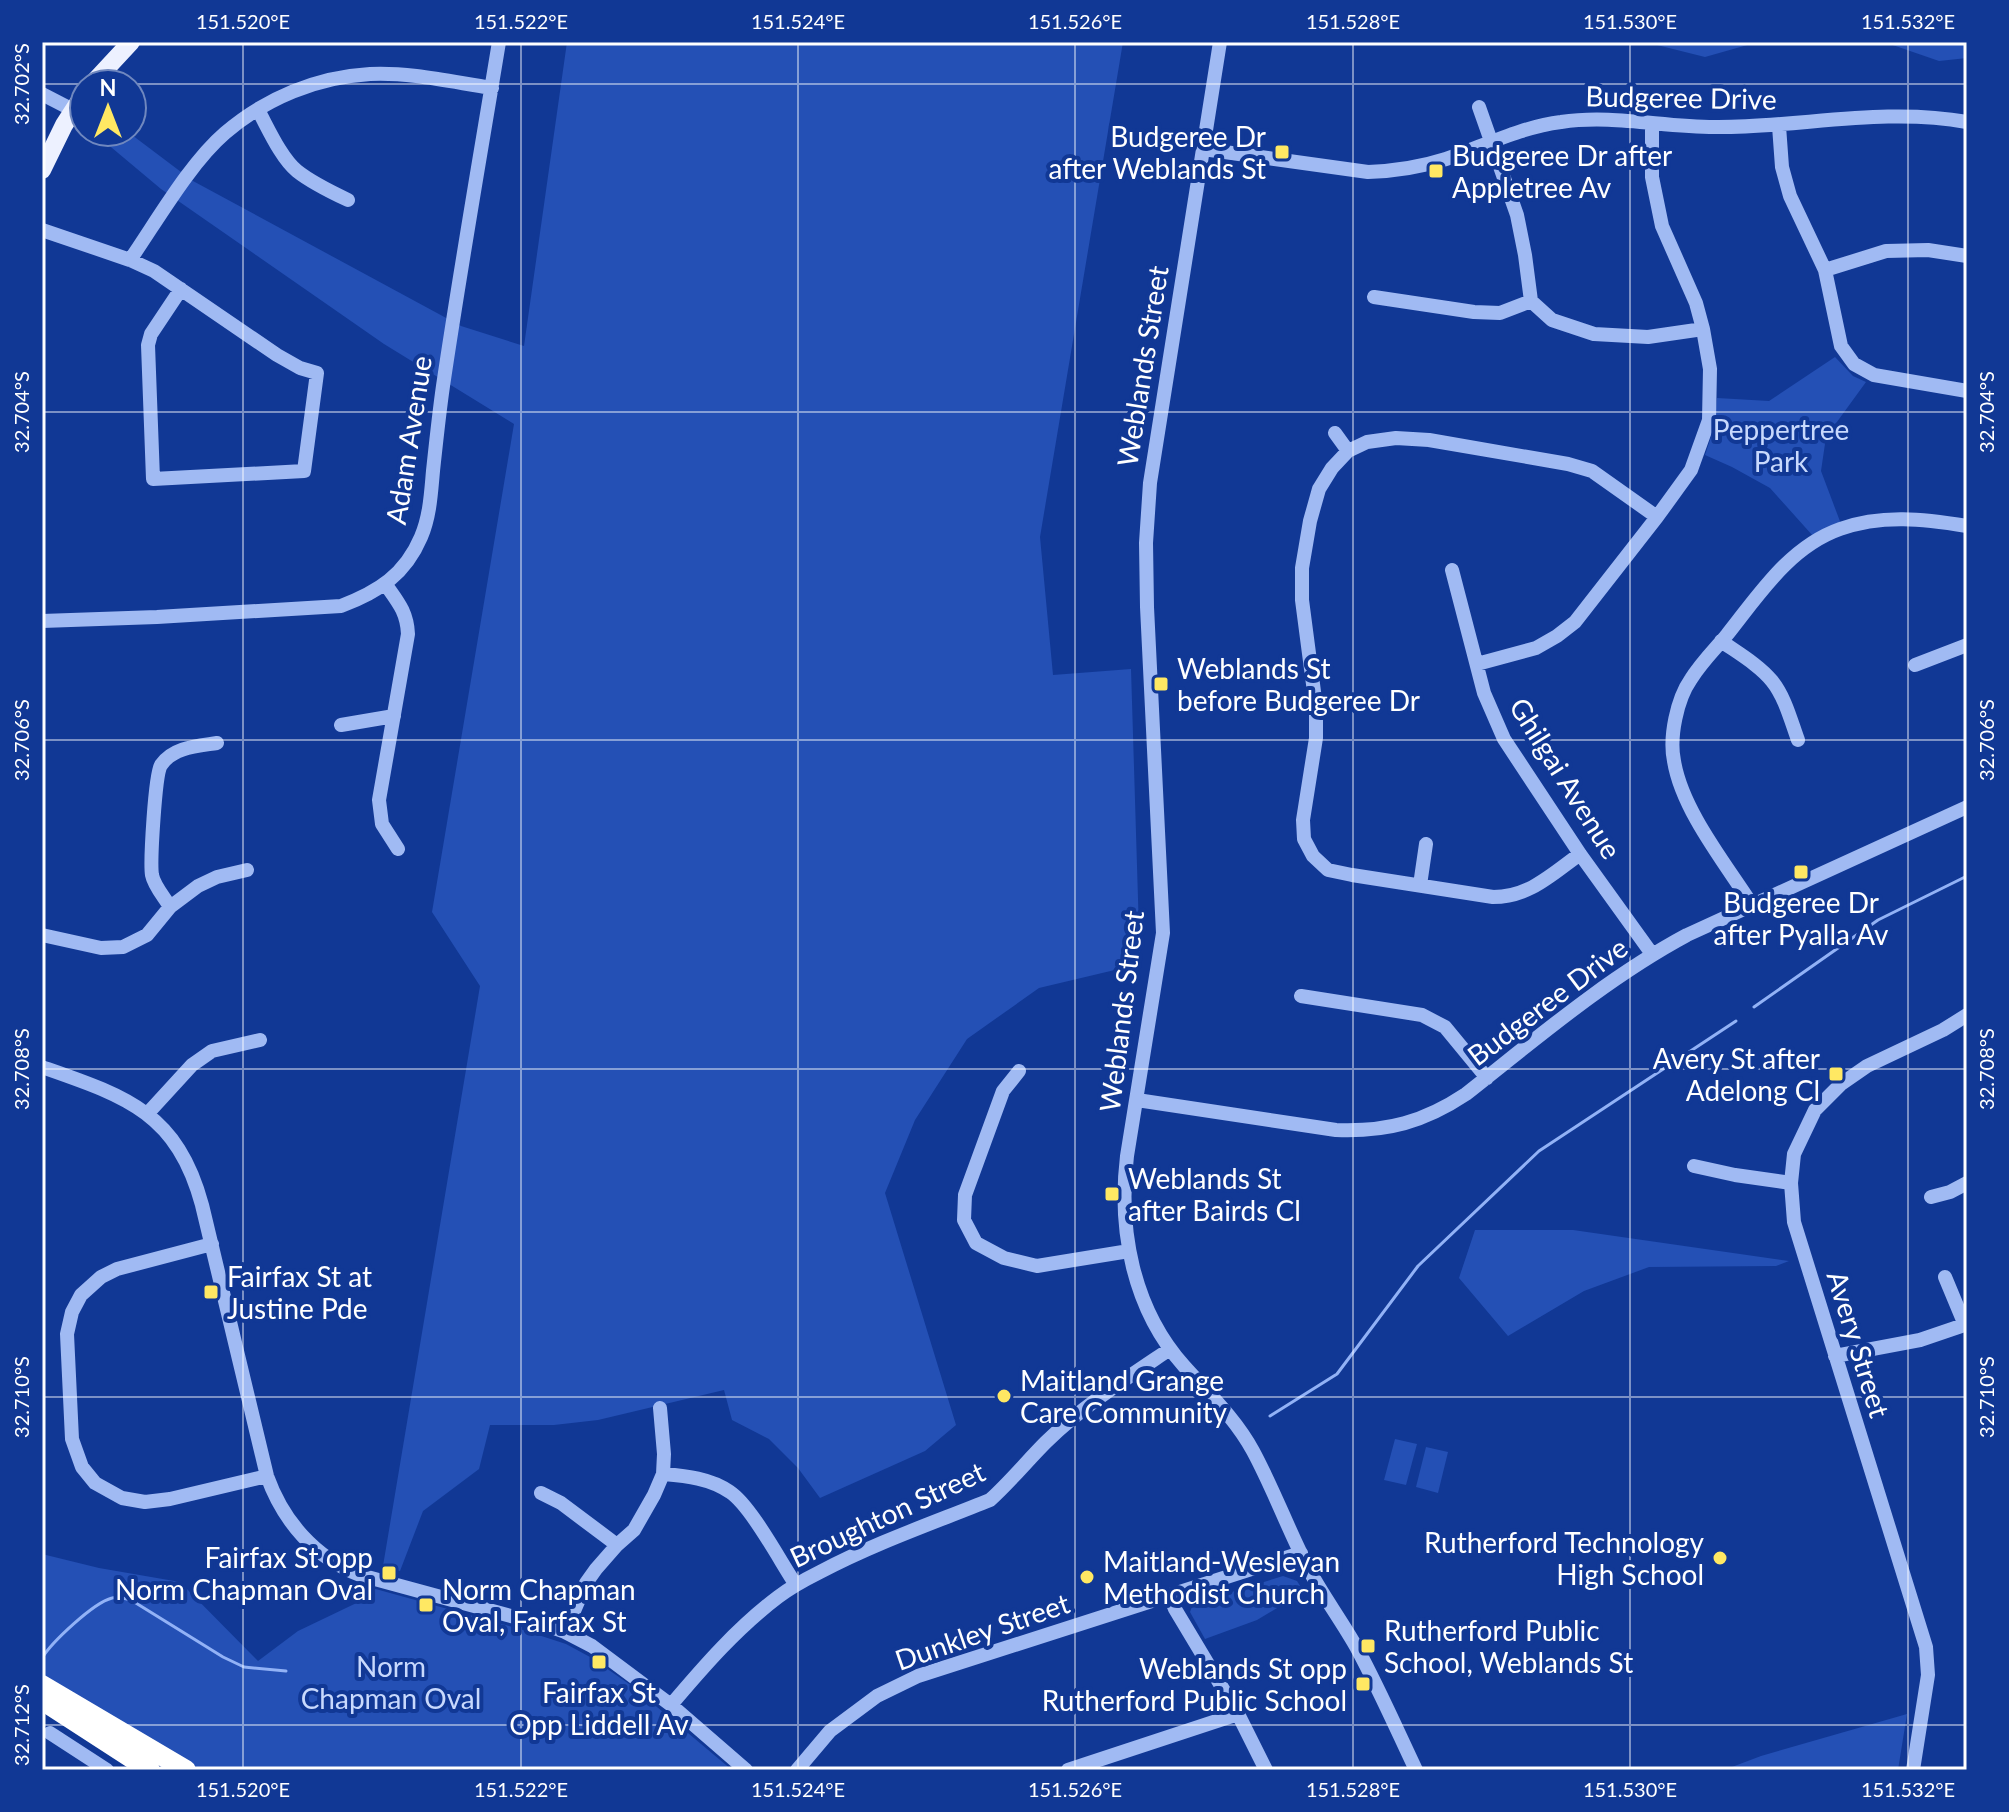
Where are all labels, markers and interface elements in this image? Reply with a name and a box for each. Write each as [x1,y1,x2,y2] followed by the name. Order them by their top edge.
[196,9,290,33] text: 151.520°E
[474,9,568,33] text: 151.522°E
[751,9,845,33] text: 151.524°E
[1028,9,1122,33] text: 151.526°E
[1306,9,1400,33] text: 151.528°E
[1583,9,1677,33] text: 151.530°E
[1861,9,1955,33] text: 151.532°E
[9,43,33,125] text: 32.702°S
[68,68,148,148] north arrow
[100,74,116,101] text: N
[1585,78,1777,116] street label: Budgeree Drive
[1048,119,1266,185] place label: Budgeree Dr after Weblands St
[1452,138,1672,204] place label: Budgeree Dr after Appletree Av
[1273,143,1291,161] marker: Budgeree Dr after Weblands St
[1427,162,1445,180] marker: Budgeree Dr after Appletree Av
[1109,263,1175,469] street label: Weblands Street
[378,353,438,527] street label: Adam Avenue
[9,371,33,453] text: 32.704°S
[1974,371,1998,453] text: 32.704°S
[1713,412,1849,478] park label: Peppertree Park
[1177,651,1420,717] place label: Weblands St before Budgeree Dr
[1152,675,1170,693] marker: Weblands St before Budgeree Dr
[1503,691,1629,865] street label: Ghilgai Avenue
[9,699,33,781] text: 32.706°S
[1974,699,1998,781] text: 32.706°S
[1792,863,1810,881] marker: Budgeree Dr after Pyalla Av
[1714,885,1889,951] place label: Budgeree Dr after Pyalla Av
[1092,908,1150,1114] street label: Weblands Street
[1460,930,1634,1072] street label: Budgeree Drive
[9,1028,33,1110] text: 32.708°S
[1974,1028,1998,1110] text: 32.708°S
[1653,1041,1820,1107] place label: Avery St after Adelong Cl
[1827,1065,1845,1083] marker: Avery St after Adelong Cl
[1128,1161,1301,1227] place label: Weblands St after Bairds Cl
[1103,1185,1121,1203] marker: Weblands St after Bairds Cl
[227,1259,372,1325] place label: Fairfax St at Justine Pde
[1821,1267,1897,1421] street label: Avery Street
[202,1283,220,1301] marker: Fairfax St at Justine Pde
[9,1356,33,1438] text: 32.710°S
[1974,1356,1998,1438] text: 32.710°S
[1020,1363,1228,1429] place label: Maitland Grange Care Community
[995,1387,1013,1405] marker: Maitland Grange Care Community
[784,1454,990,1574] street label: Broughton Street
[1424,1525,1705,1591] place label: Rutherford Technology High School
[115,1540,373,1606] place label: Fairfax St opp Norm Chapman Oval
[1103,1544,1340,1610] place label: Maitland-Wesleyan Methodist Church
[1711,1549,1729,1567] marker: Rutherford Technology High School
[380,1564,398,1582] marker: Fairfax St opp Norm Chapman Oval
[1078,1568,1096,1586] marker: Maitland-Wesleyan Methodist Church
[442,1572,636,1638] place label: Norm Chapman Oval, Fairfax St
[890,1585,1074,1677] street label: Dunkley Street
[417,1596,435,1614] marker: Norm Chapman Oval, Fairfax St
[1384,1613,1633,1679] place label: Rutherford Public School, Weblands St
[1359,1637,1377,1655] marker: Rutherford Public School, Weblands St
[301,1649,481,1715] park label: Norm Chapman Oval
[1042,1651,1347,1717] place label: Weblands St opp Rutherford Public School
[590,1653,608,1671] marker: Fairfax St Opp Liddell Av
[509,1675,689,1741] place label: Fairfax St Opp Liddell Av
[1354,1675,1372,1693] marker: Weblands St opp Rutherford Public School
[9,1684,33,1766] text: 32.712°S
[196,1777,290,1801] text: 151.520°E
[474,1777,568,1801] text: 151.522°E
[751,1777,845,1801] text: 151.524°E
[1028,1777,1122,1801] text: 151.526°E
[1306,1777,1400,1801] text: 151.528°E
[1583,1777,1677,1801] text: 151.530°E
[1861,1777,1955,1801] text: 151.532°E

